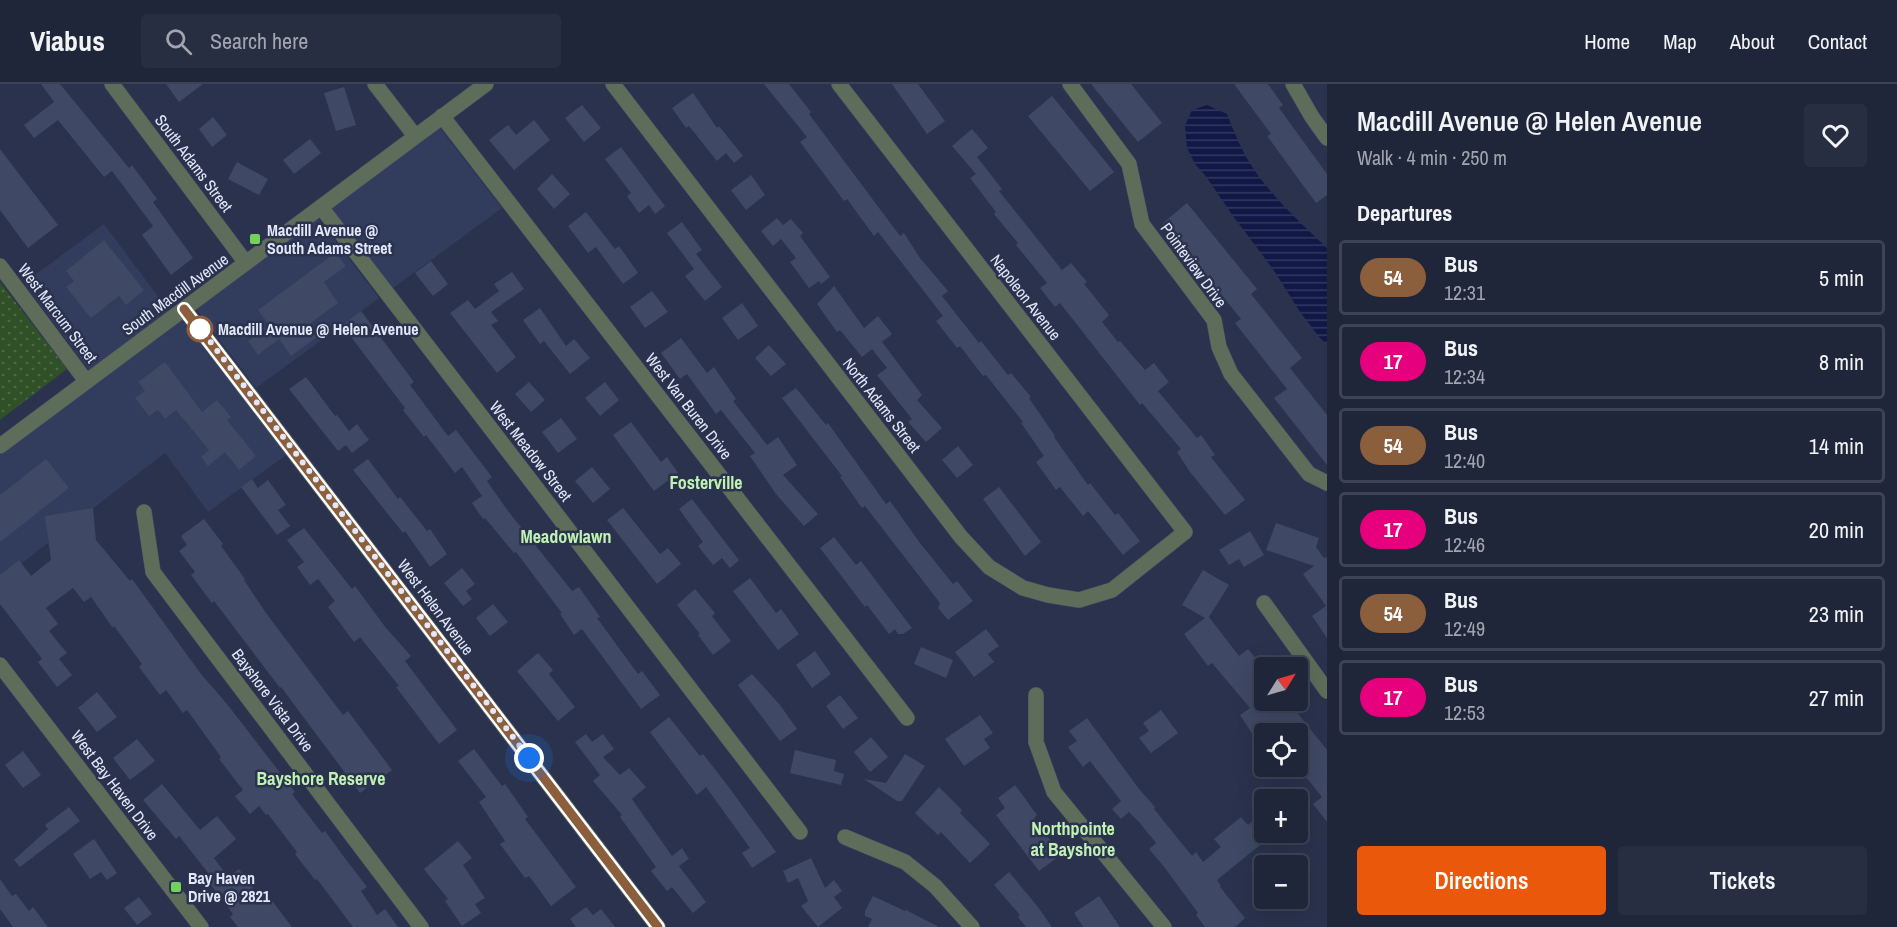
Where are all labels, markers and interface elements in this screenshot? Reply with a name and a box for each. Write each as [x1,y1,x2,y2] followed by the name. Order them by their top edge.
[141,14,561,68] search box
[30,22,105,60] text: Viabus
[162,25,195,58] icon: search
[210,26,308,56] text: Search here
[1584,27,1630,56] text: Home
[1663,27,1697,56] text: Map
[1730,27,1775,56] text: About
[1808,27,1867,56] text: Contact
[1357,102,1702,140] text: Macdill Avenue @ Helen Avenue
[1804,104,1867,167] button: heart
[150,110,238,216] street label: South Adams Street
[1357,144,1507,171] text: Walk · 4 min · 250 m
[1357,198,1452,228] text: Departures
[1156,218,1232,312] street label: Pointeview Drive
[267,219,393,259] place label: Macdill Avenue @ South Adams Street
[248,232,262,246] marker: Macdill Avenue @ South Adams Street
[117,248,233,340] street label: South Macdill Avenue
[986,249,1066,345] street label: Napoleon Avenue
[1444,249,1478,279] text: Bus
[13,259,103,368] street label: West Marcum Street
[1383,263,1403,292] text: 54
[1819,263,1864,293] text: 5 min
[1444,279,1485,306] text: 12:31
[187,316,213,342] marker: Macdill Avenue @ Helen Avenue
[218,318,418,340] place label: Macdill Avenue @ Helen Avenue
[1444,333,1478,363] text: Bus
[1383,347,1403,376] text: 17
[1819,347,1864,377] text: 8 min
[641,348,737,464] street label: West Van Buren Drive
[838,353,926,457] street label: North Adams Street
[1444,363,1485,390] text: 12:34
[485,396,577,506] street label: West Meadow Street
[1444,417,1478,447] text: Bus
[1383,431,1403,460] text: 54
[1809,431,1864,461] text: 14 min
[1444,447,1485,474] text: 12:40
[669,470,743,495] district label: Fosterville
[1444,501,1478,531] text: Bus
[1383,515,1403,544] text: 17
[1809,515,1864,545] text: 20 min
[520,524,612,549] district label: Meadowlawn
[1444,531,1485,558] text: 12:46
[393,555,479,659] street label: West Helen Avenue
[1444,585,1478,615] text: Bus
[1383,599,1403,628] text: 54
[1809,599,1864,629] text: 23 min
[1444,615,1485,642] text: 12:49
[227,644,319,756] street label: Bayshore Vista Drive
[1254,657,1308,711] north arrow
[1254,657,1308,909] map controls
[1444,669,1478,699] text: Bus
[1383,683,1403,712] text: 17
[1809,683,1864,713] text: 27 min
[1444,699,1485,726] text: 12:53
[1254,723,1308,777] button: locate
[66,725,164,845] street label: West Bay Haven Drive
[514,743,544,773] your location
[257,766,385,791] district label: Bayshore Reserve
[1254,789,1308,843] button: +
[1031,816,1115,862] district label: Northpointe at Bayshore
[1357,846,1606,915] button: Directions
[1618,846,1867,915] button: Tickets
[1254,855,1308,909] button: −
[188,867,271,907] place label: Bay Haven Drive @ 2821
[169,880,183,894] marker: Bay Haven Drive @ 2821

